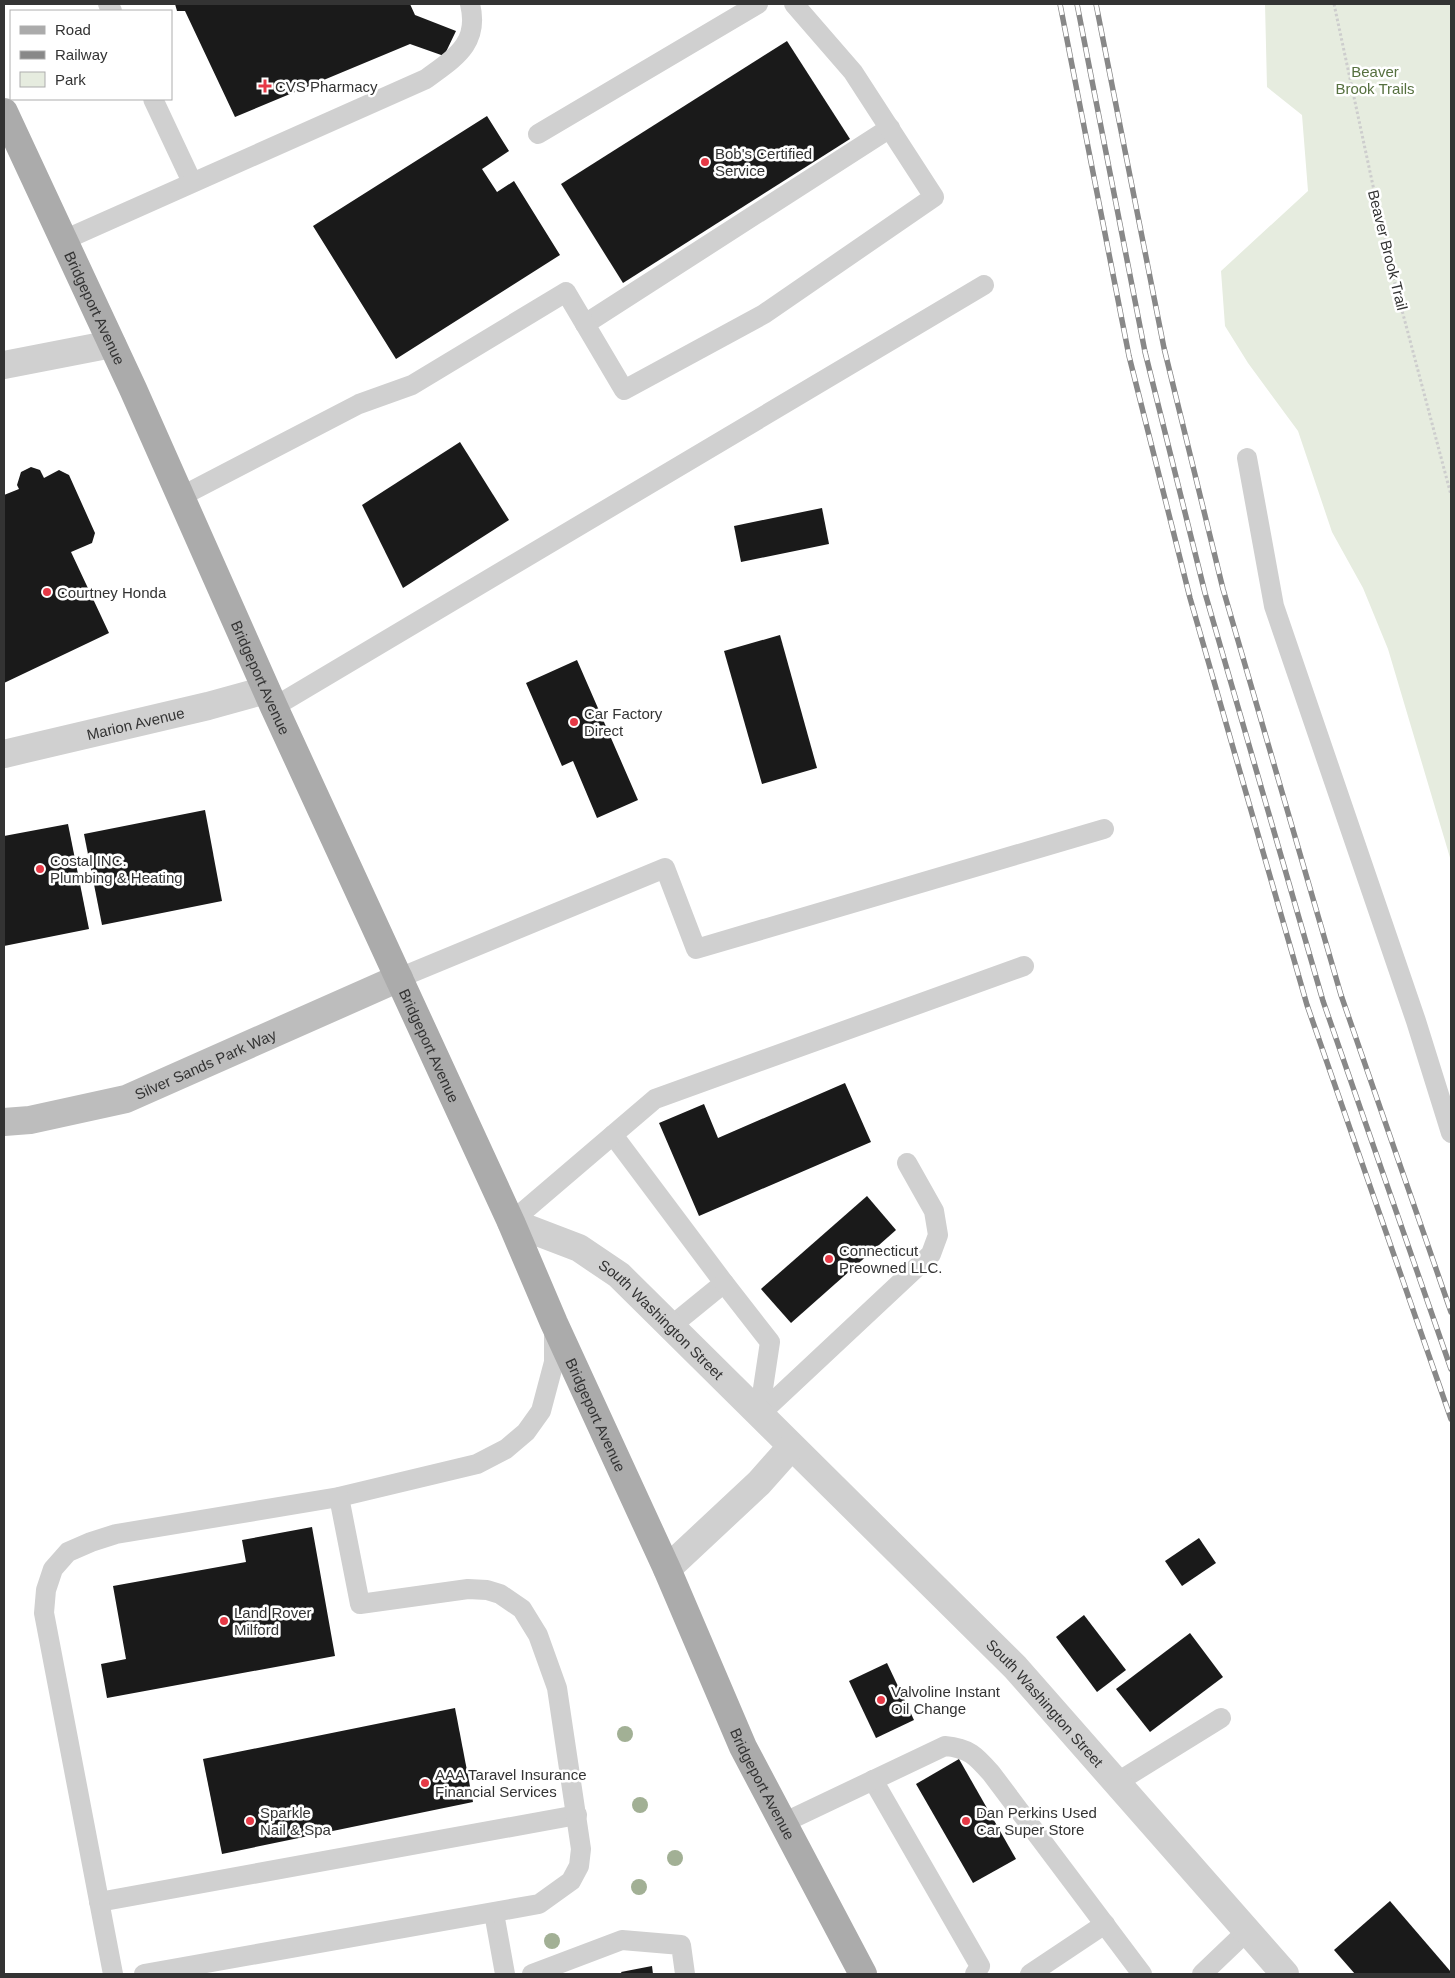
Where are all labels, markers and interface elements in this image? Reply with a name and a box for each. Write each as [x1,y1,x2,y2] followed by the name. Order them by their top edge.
[10,10,172,100] legend
[55,21,91,38] text: Road
[55,46,108,63] text: Railway
[1335,63,1415,97] park label: Beaver Brook Trails
[55,71,86,88] text: Park
[275,78,378,95] place label: CVS Pharmacy
[259,80,271,92] marker: CVS Pharmacy
[715,145,812,179] place label: Bob's Certified Service
[699,156,711,168] marker: Bob's Certified Service
[1365,188,1411,312] street label: Beaver Brook Trail
[61,248,129,367] street label: Bridgeport Avenue
[57,584,167,601] place label: Courtney Honda
[41,586,53,598] marker: Courtney Honda
[228,618,294,737] street label: Bridgeport Avenue
[85,703,186,743] street label: Marion Avenue
[584,705,663,739] place label: Car Factory Direct
[568,716,580,728] marker: Car Factory Direct
[50,852,183,886] place label: Costal INC. Plumbing & Heating
[34,863,46,875] marker: Costal INC. Plumbing & Heating
[396,986,463,1105] street label: Bridgeport Avenue
[132,1025,279,1103] street label: Silver Sands Park Way
[839,1242,942,1276] place label: Connecticut Preowned LLC.
[823,1253,835,1265] marker: Connecticut Preowned LLC.
[596,1256,728,1383] street label: South Washington Street
[563,1355,630,1474] street label: Bridgeport Avenue
[234,1604,312,1638] place label: Land Rover Milford
[218,1615,230,1627] marker: Land Rover Milford
[983,1635,1108,1771] street label: South Washington Street
[891,1683,1001,1717] place label: Valvoline Instant Oil Change
[875,1694,887,1706] marker: Valvoline Instant Oil Change
[727,1725,799,1842] street label: Bridgeport Avenue
[435,1766,586,1800] place label: AAA Taravel Insurance Financial Services
[419,1777,431,1789] marker: AAA Taravel Insurance Financial Services
[260,1804,332,1838] place label: Sparkle Nail & Spa
[976,1804,1097,1838] place label: Dan Perkins Used Car Super Store
[244,1815,256,1827] marker: Sparkle Nail & Spa
[960,1815,972,1827] marker: Dan Perkins Used Car Super Store

